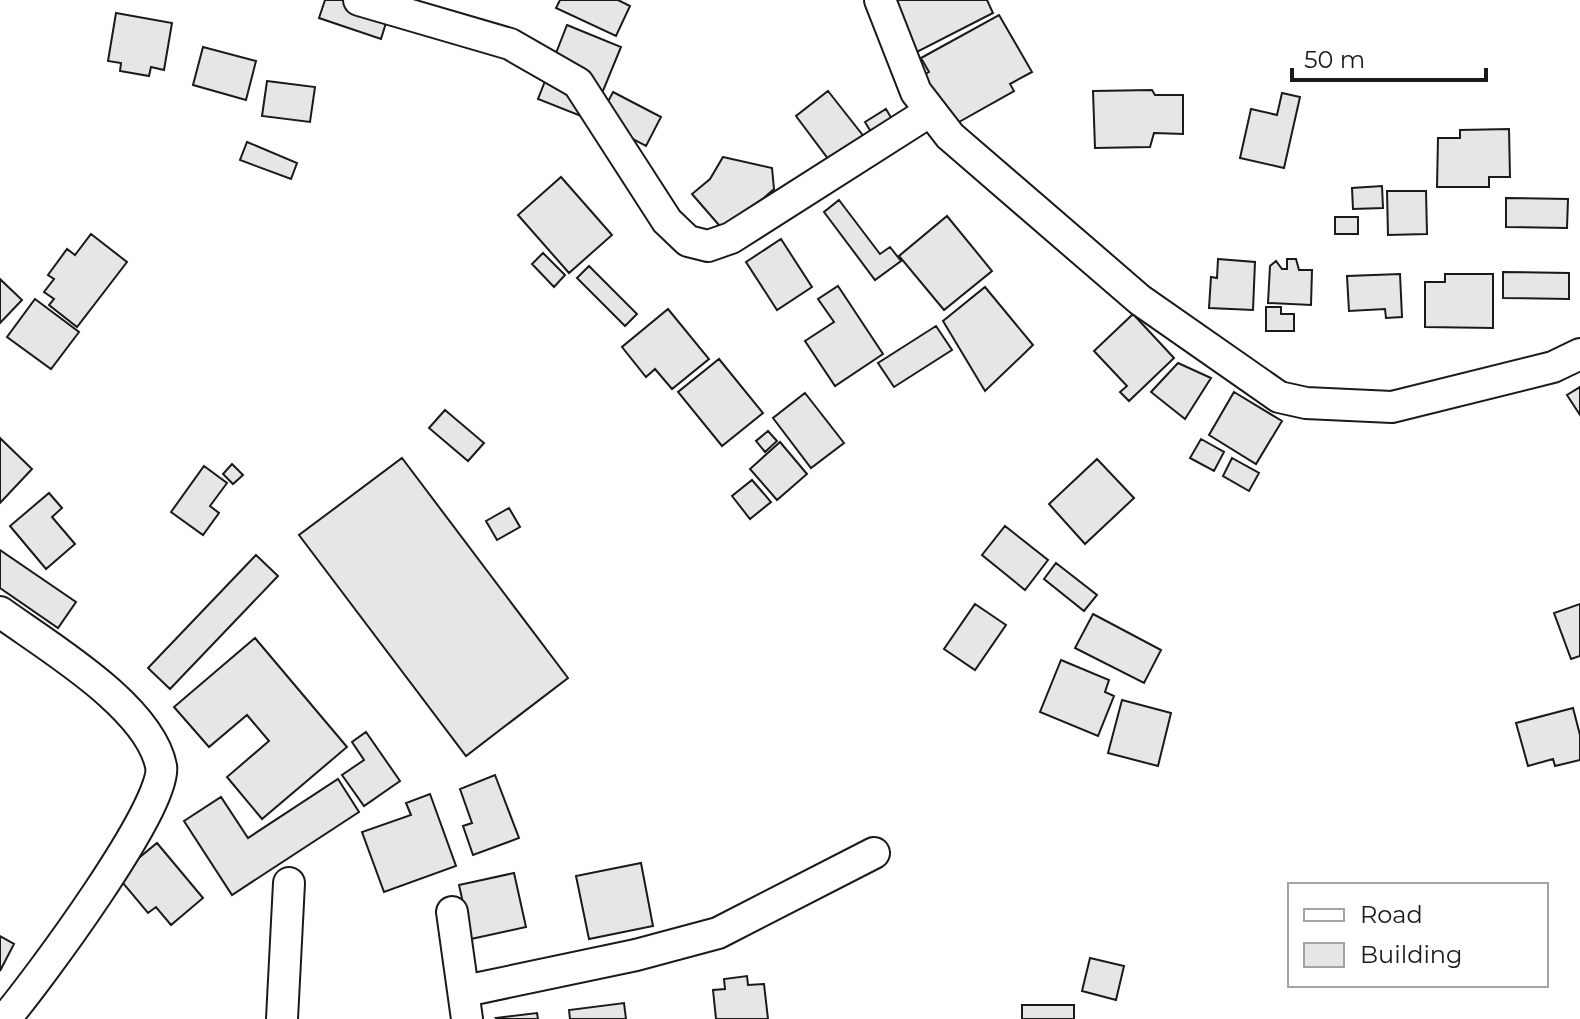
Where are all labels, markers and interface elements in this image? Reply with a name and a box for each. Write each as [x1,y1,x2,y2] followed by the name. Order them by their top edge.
[1292,32,1486,82] scale bar
[1304,45,1365,74] text: 50 m
[1288,883,1548,987] legend
[1360,900,1423,929] text: Road
[1360,940,1463,969] text: Building

